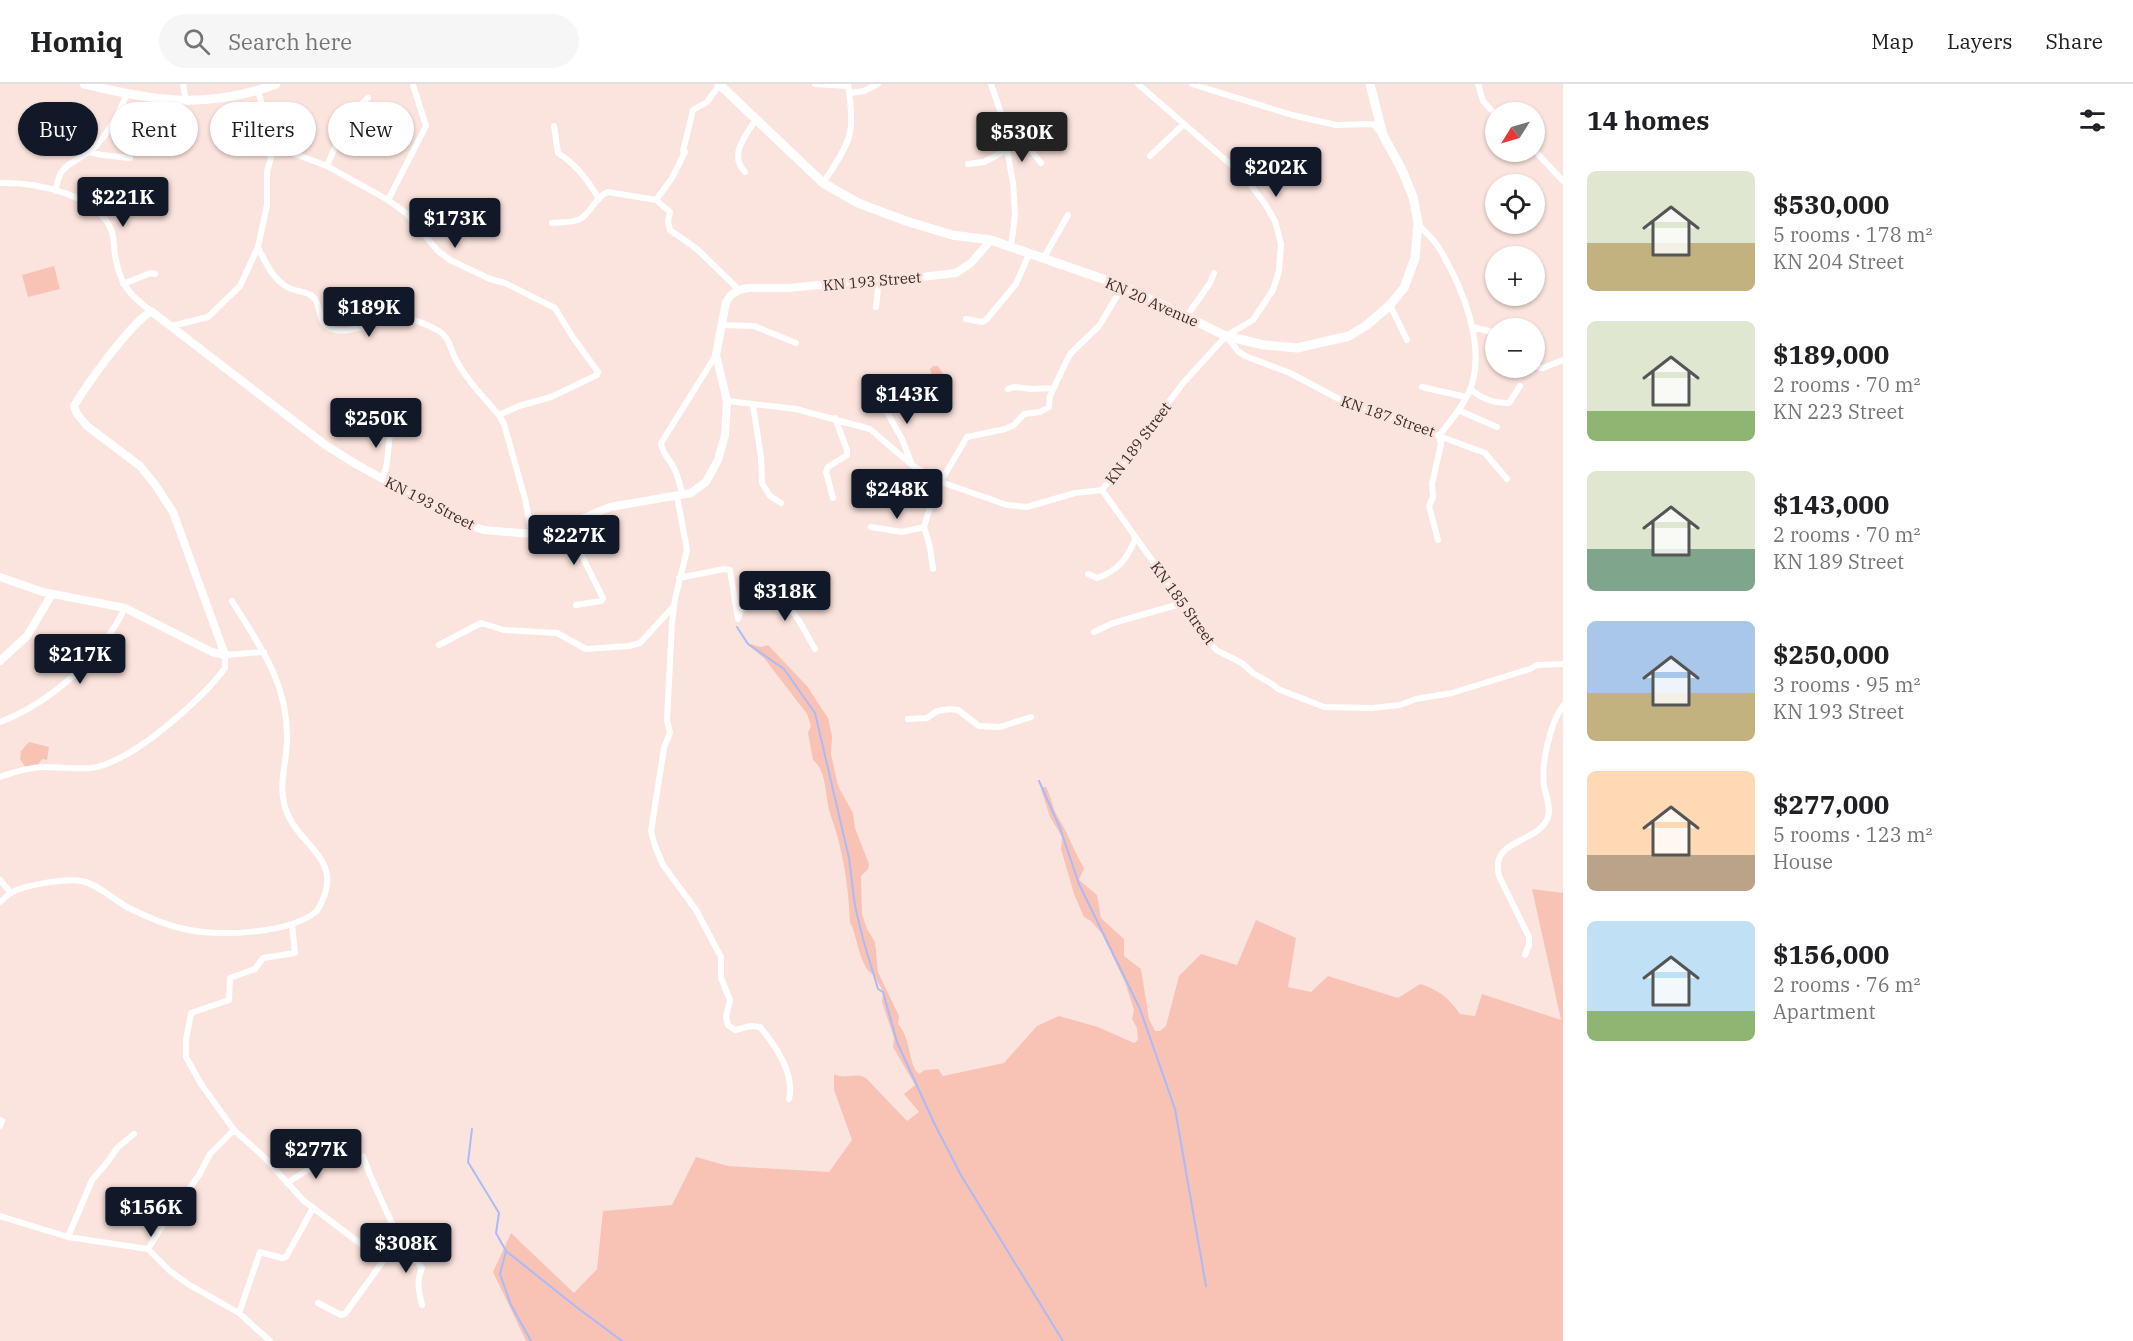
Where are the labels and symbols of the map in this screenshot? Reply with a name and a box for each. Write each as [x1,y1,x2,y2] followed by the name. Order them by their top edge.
[1485,102,1545,162] north arrow
[980,112,1064,163] pin: $530K
[1234,147,1318,198] pin: $202K
[81,177,165,228] pin: $221K
[413,198,497,249] pin: $173K
[822,267,922,295] street label: KN 193 Street
[1102,273,1202,331] street label: KN 20 Avenue
[327,287,411,338] pin: $189K
[865,374,949,425] pin: $143K
[1338,391,1438,441] street label: KN 187 Street
[334,398,418,449] pin: $250K
[1101,398,1175,488] street label: KN 189 Street
[855,469,939,520] pin: $248K
[382,472,478,534] street label: KN 193 Street
[532,515,616,566] pin: $227K
[1146,558,1220,648] street label: KN 185 Street
[743,571,827,622] pin: $318K
[38,634,122,685] pin: $217K
[274,1129,358,1180] pin: $277K
[109,1187,193,1238] pin: $156K
[364,1223,448,1274] pin: $308K

